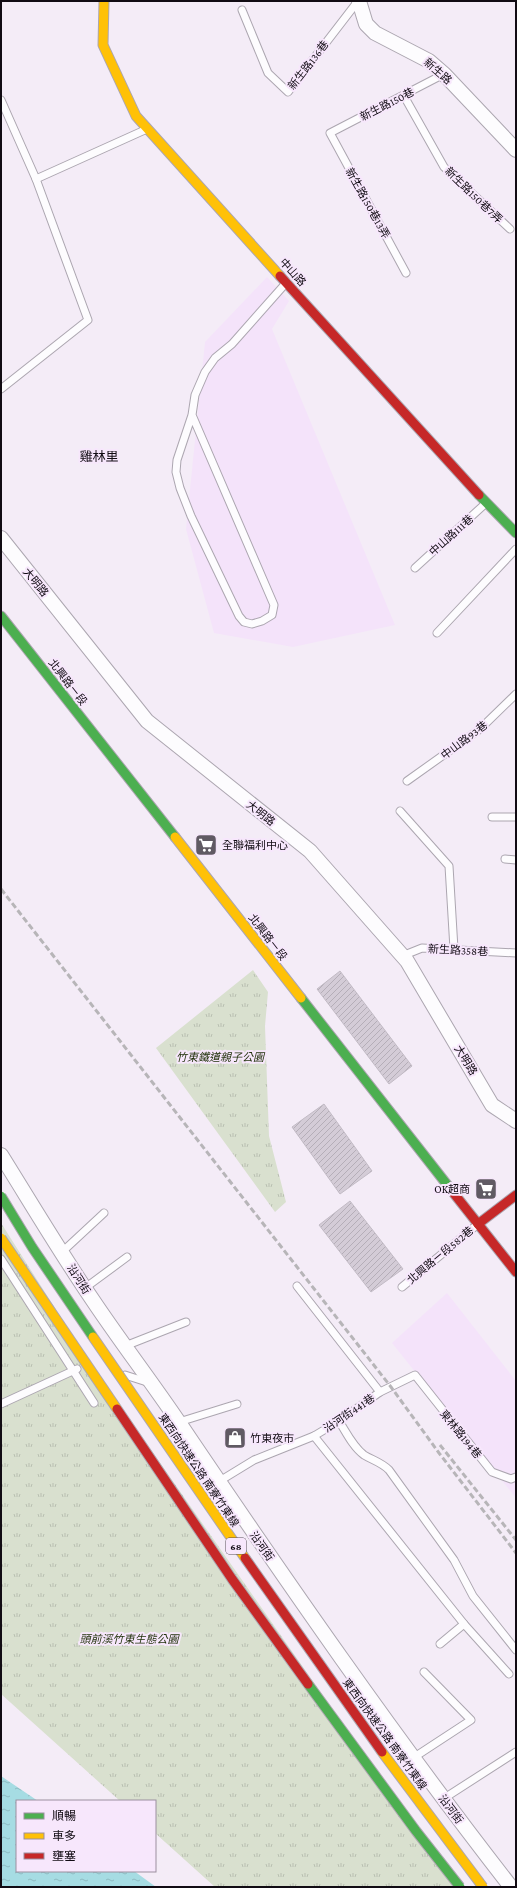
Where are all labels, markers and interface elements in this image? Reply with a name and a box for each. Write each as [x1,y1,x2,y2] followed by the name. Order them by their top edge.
[285,38,331,92] street label: 新生路136巷
[422,56,454,86] street label: 新生路
[358,85,416,123] street label: 新生路150巷
[443,165,505,225] street label: 新生路150巷7弄
[344,166,392,240] street label: 新生路150巷13弄
[278,256,308,288] street label: 中山路
[79,449,119,464] district label: 雞林里
[427,512,475,558] street label: 中山路111巷
[21,565,51,599] street label: 大明路
[46,657,90,707] street label: 北興路ㄧ段
[439,719,489,761] street label: 中山路93巷
[244,798,278,828] street label: 大明路
[193,832,219,858] supermarket icon: 全聯福利中心
[222,839,288,851] place label: 全聯福利中心
[246,912,290,962] street label: 北興路ㄧ段
[428,942,488,958] street label: 新生路358巷
[452,1043,480,1077] street label: 大明路
[176,1051,266,1063] park label: 竹東鐵道親子公園
[473,1176,499,1202] supermarket icon: OK超商
[434,1183,470,1195] place label: OK超商
[405,1224,475,1286] street label: 北興路ㄧ段582巷
[65,1262,93,1296] street label: 沿河街
[321,1392,377,1434] street label: 沿河街441巷
[438,1407,484,1461] street label: 東林路194巷
[157,1411,241,1529] street label: 東西向快速公路 南寮竹東線
[222,1425,248,1451] shop icon: 竹東夜市
[250,1432,294,1444] place label: 竹東夜市
[248,1529,276,1563] street label: 沿河街
[226,1538,246,1554] road number: 68
[80,1633,180,1645] park label: 頭前溪竹東生態公園
[341,1676,429,1792] street label: 東西向快速公路 南寮竹東線
[436,1792,466,1826] street label: 沿河街
[16,1800,156,1872] legend
[52,1809,76,1823] text: 順暢
[52,1829,76,1843] text: 車多
[52,1849,76,1863] text: 壅塞

